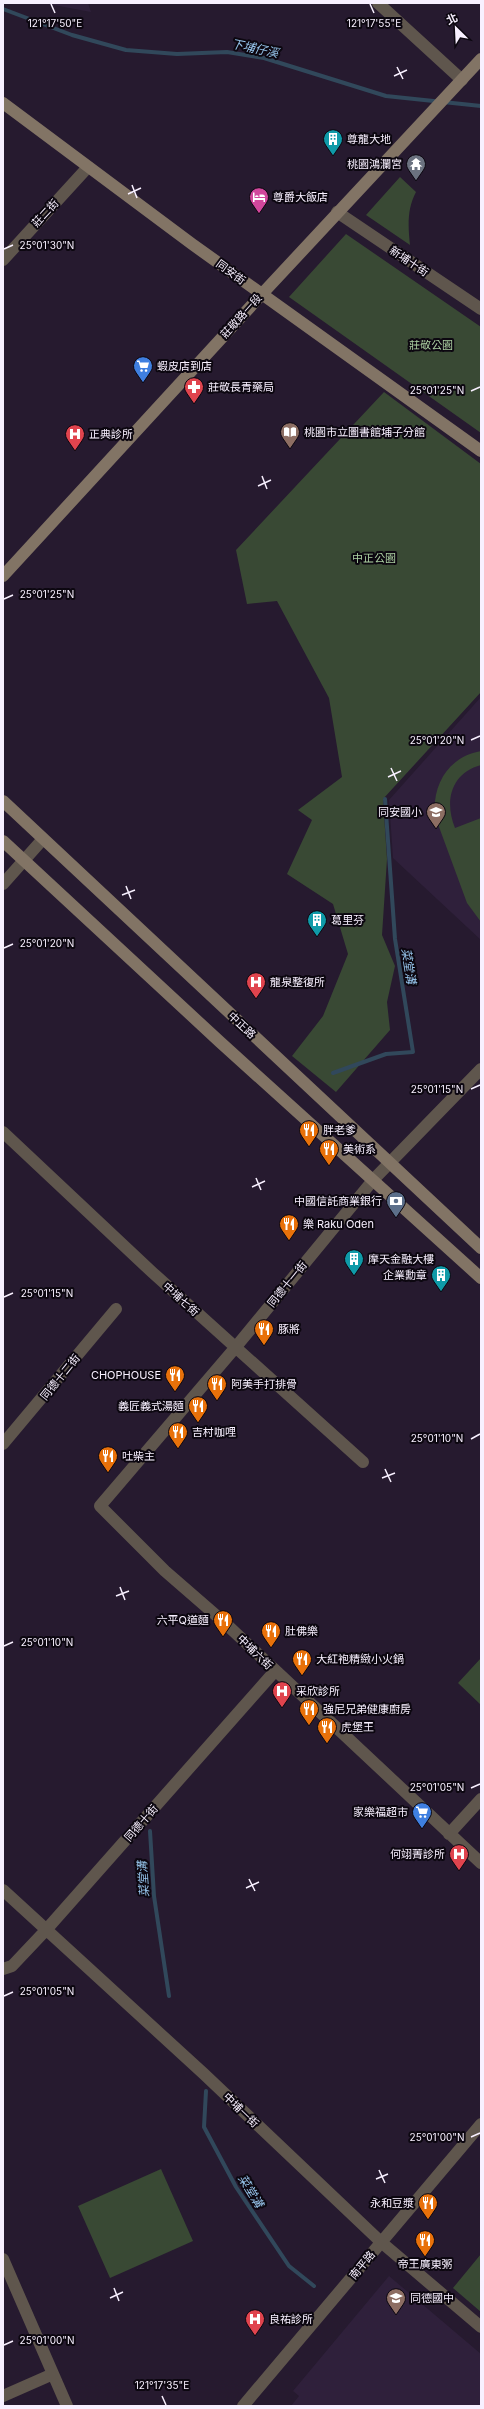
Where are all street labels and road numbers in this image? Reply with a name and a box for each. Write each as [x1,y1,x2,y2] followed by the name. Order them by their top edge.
[29,196,61,230] street label: 莊二街
[387,243,431,279] street label: 新埔十街
[214,257,248,287] street label: 同安街
[217,291,265,341] street label: 莊敬路一段
[225,1009,259,1041] street label: 中正路
[264,1258,310,1310] street label: 同德十一街
[160,1279,202,1319] street label: 中埔七街
[37,1351,83,1403] street label: 同德十二街
[234,1632,276,1672] street label: 中埔六街
[121,1802,161,1844] street label: 同德十街
[220,2090,262,2130] street label: 中埔一街
[346,2248,378,2282] street label: 南平路

